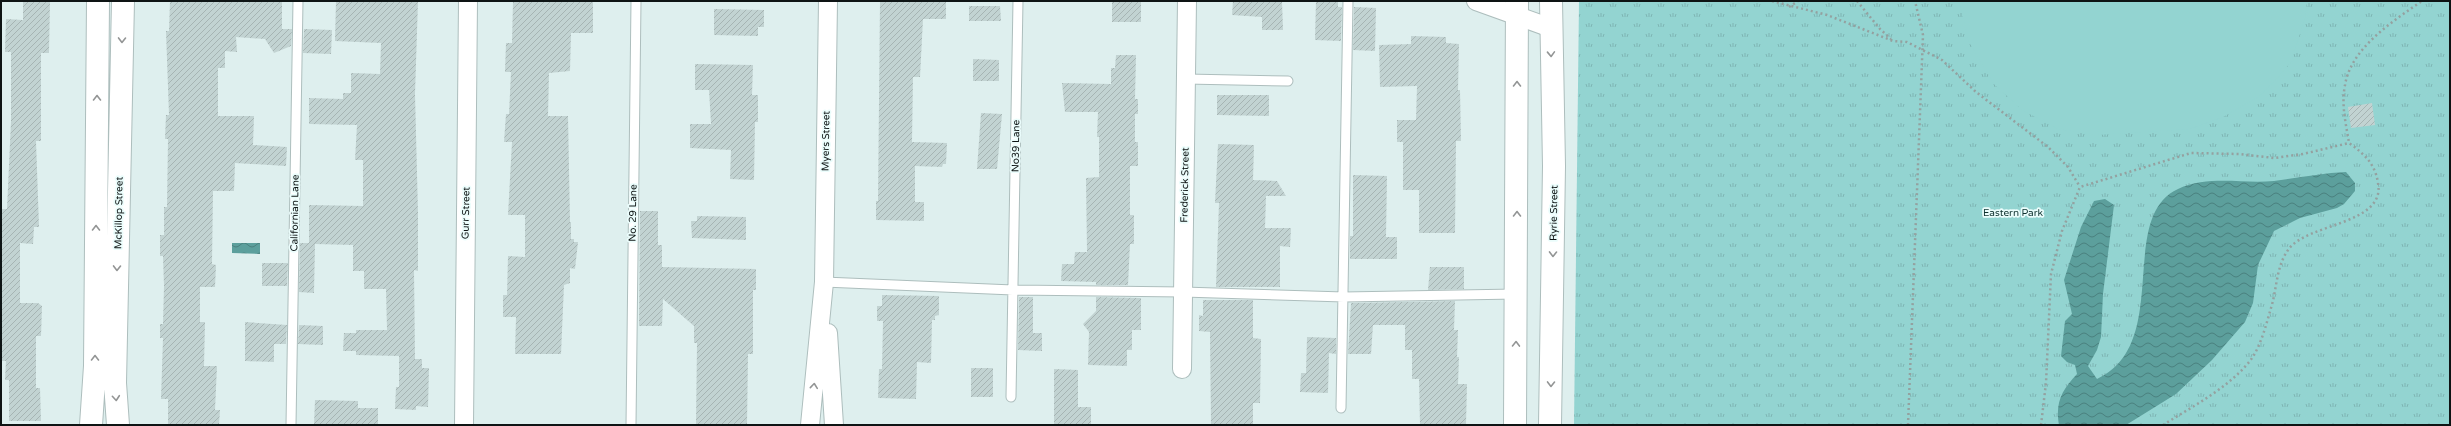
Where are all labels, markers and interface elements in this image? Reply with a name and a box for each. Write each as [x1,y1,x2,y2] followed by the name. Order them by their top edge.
[118,37,127,43] one-way arrow
[1547,51,1555,57] one-way arrow
[1513,81,1521,87] one-way arrow
[93,95,101,101] one-way arrow
[819,111,833,171] street label: Myers Street
[1010,119,1022,172] street label: No39 Lane
[1178,147,1192,223] street label: Frederick Street
[288,174,302,252] street label: Californian Lane
[112,176,126,249] street label: McKillop Street
[627,184,640,242] street label: No. 29 Lane
[1548,185,1560,241] street label: Ryrie Street
[460,186,472,239] street label: Gurr Street
[1983,207,2044,219] park label: Eastern Park
[1513,211,1521,217] one-way arrow
[92,225,100,231] one-way arrow
[1549,251,1557,257] one-way arrow
[113,265,121,271] one-way arrow
[1512,341,1520,347] one-way arrow
[91,355,99,361] one-way arrow
[1546,381,1555,387] one-way arrow
[809,383,818,389] one-way arrow
[111,395,120,401] one-way arrow

